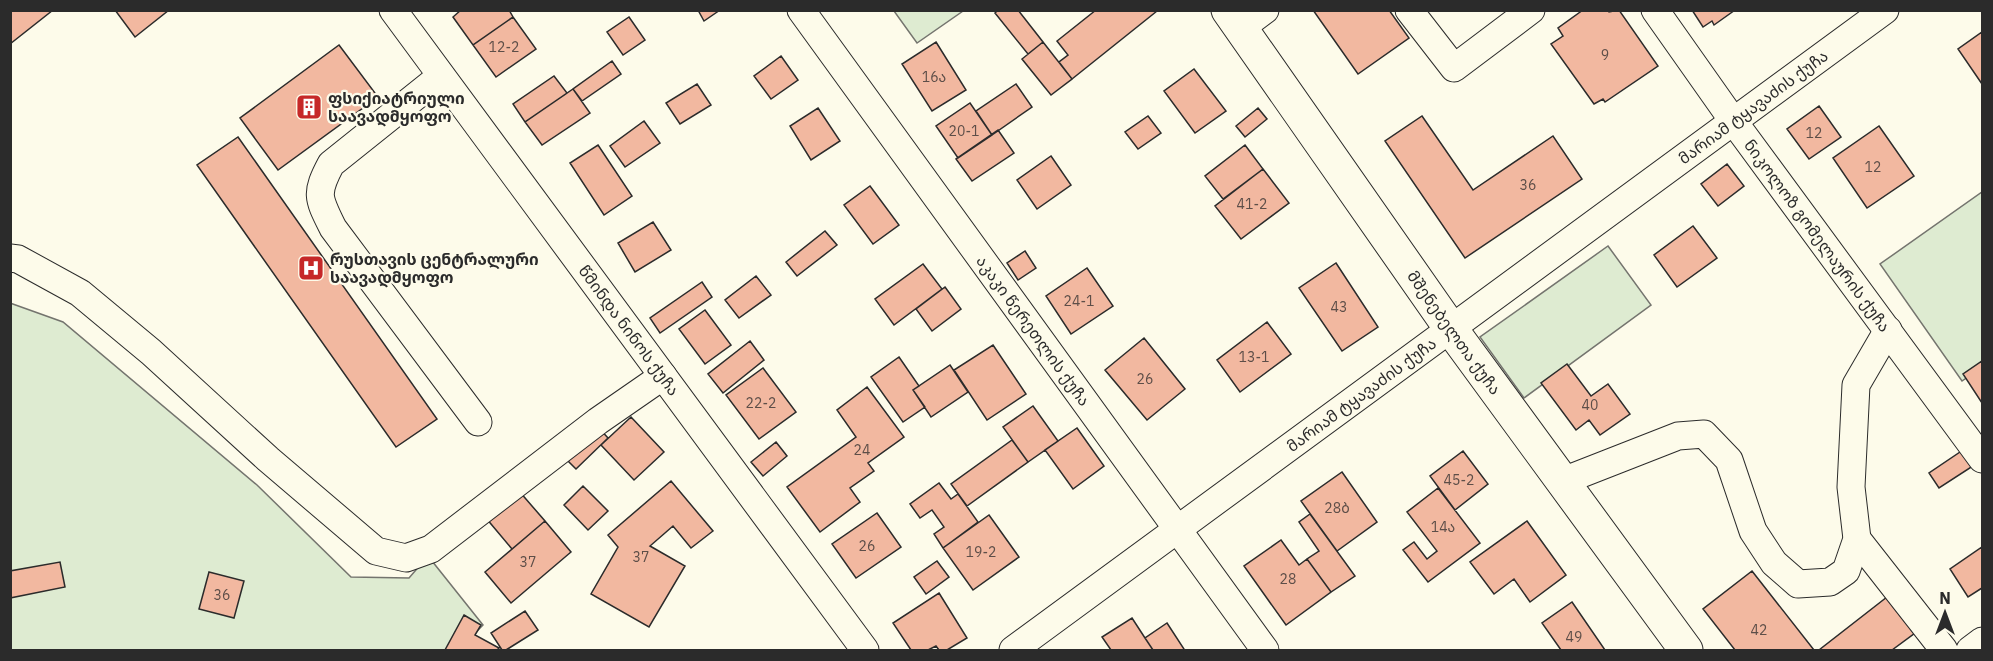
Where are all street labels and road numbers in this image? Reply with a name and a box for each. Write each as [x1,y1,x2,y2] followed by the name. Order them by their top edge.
[1674,45,1832,168] street label: მარიამ ტყავაძის ქუჩა
[1740,135,1895,336] street label: ნიკოლოზ გომელაურის ქუჩა
[972,251,1095,410] street label: აკაკი წერეთლის ქუჩა
[575,261,684,400] street label: წმინდა ნინოს ქუჩა
[1403,267,1506,398] street label: მშენებელთა ქუჩა
[1283,333,1440,456] street label: მარიამ ტყავაძის ქუჩა

